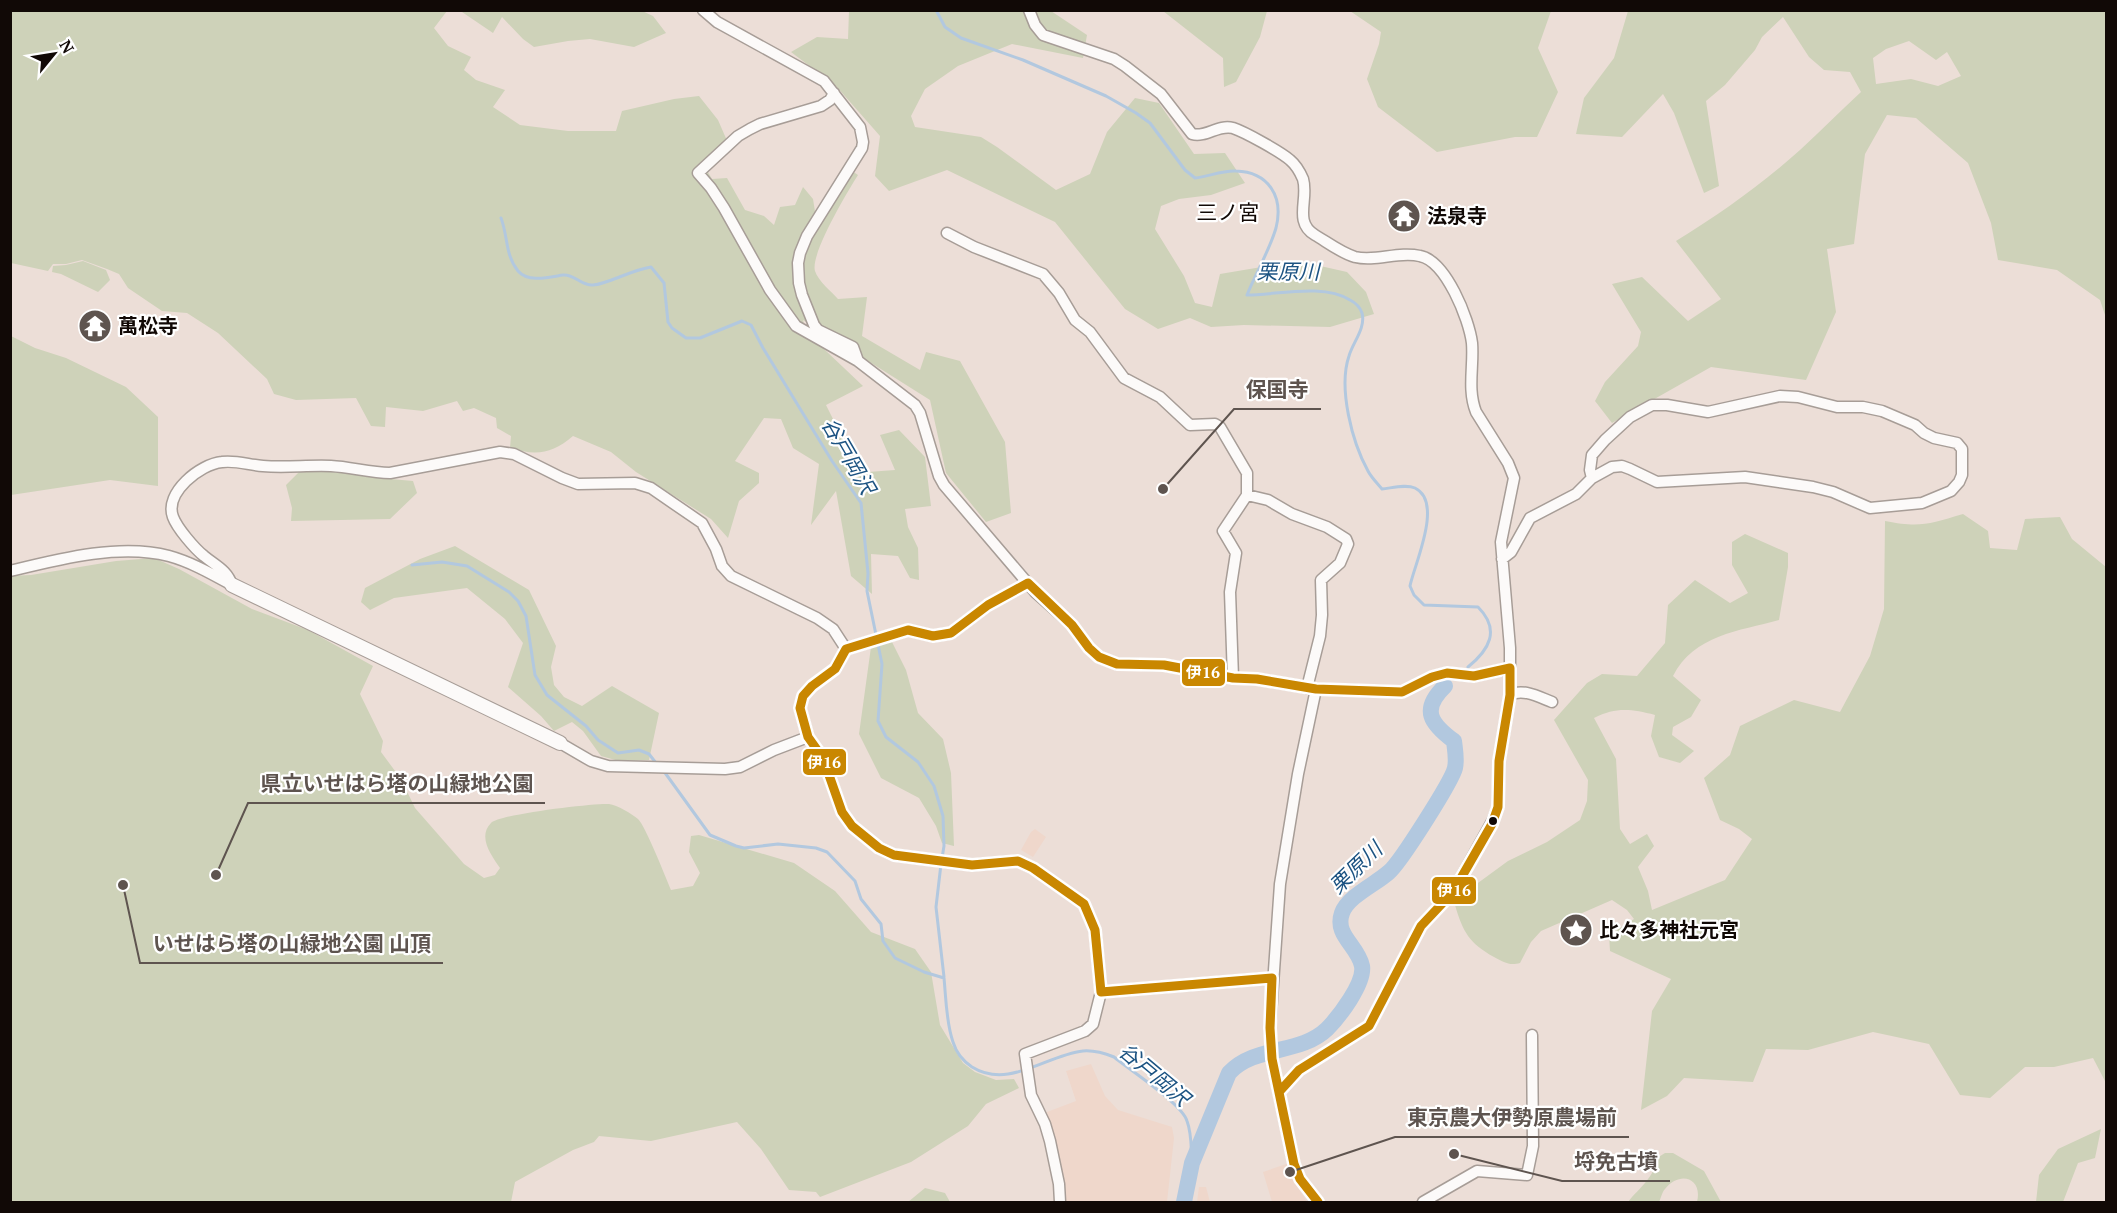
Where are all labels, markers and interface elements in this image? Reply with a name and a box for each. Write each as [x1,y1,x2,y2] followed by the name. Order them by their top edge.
[24,24,84,84] north arrow
[54,36,80,57] text: N
[1197,198,1260,226] district label: 三ノ宮
[1386,198,1422,234] temple icon: 法泉寺
[1427,202,1487,229] place label: 法泉寺
[1257,257,1321,285] water label: 栗原川
[77,308,113,344] temple icon: 萬松寺
[118,312,178,339] place label: 萬松寺
[1234,370,1321,409] callout: 保国寺
[1246,375,1309,403] text: 保国寺
[816,412,883,501] water label: 谷戸岡沢
[1181,658,1226,687] line badge: 伊16
[1185,661,1220,683] text: 伊16
[802,748,847,776] line badge: 伊16
[806,751,841,773] text: 伊16
[248,764,545,803] callout: 県立いせはら塔の山緑地公園
[261,769,534,797] text: 県立いせはら塔の山緑地公園
[1487,815,1499,827] unlabelled marker
[1323,834,1389,899] water label: 栗原川
[1431,876,1477,905] line badge: 伊16
[1436,879,1471,901] text: 伊16
[1558,912,1594,948] place icon: 比々多神社元宮
[1599,916,1739,943] place label: 比々多神社元宮
[140,924,443,963] callout: いせはら塔の山緑地公園 山頂
[153,929,431,957] text: いせはら塔の山緑地公園 山頂
[1113,1037,1198,1114] water label: 谷戸岡沢
[1395,1098,1629,1137] callout: 東京農大伊勢原農場前
[1407,1103,1617,1131] text: 東京農大伊勢原農場前
[1562,1142,1670,1181] callout: 埒免古墳
[1574,1147,1658,1175] text: 埒免古墳

